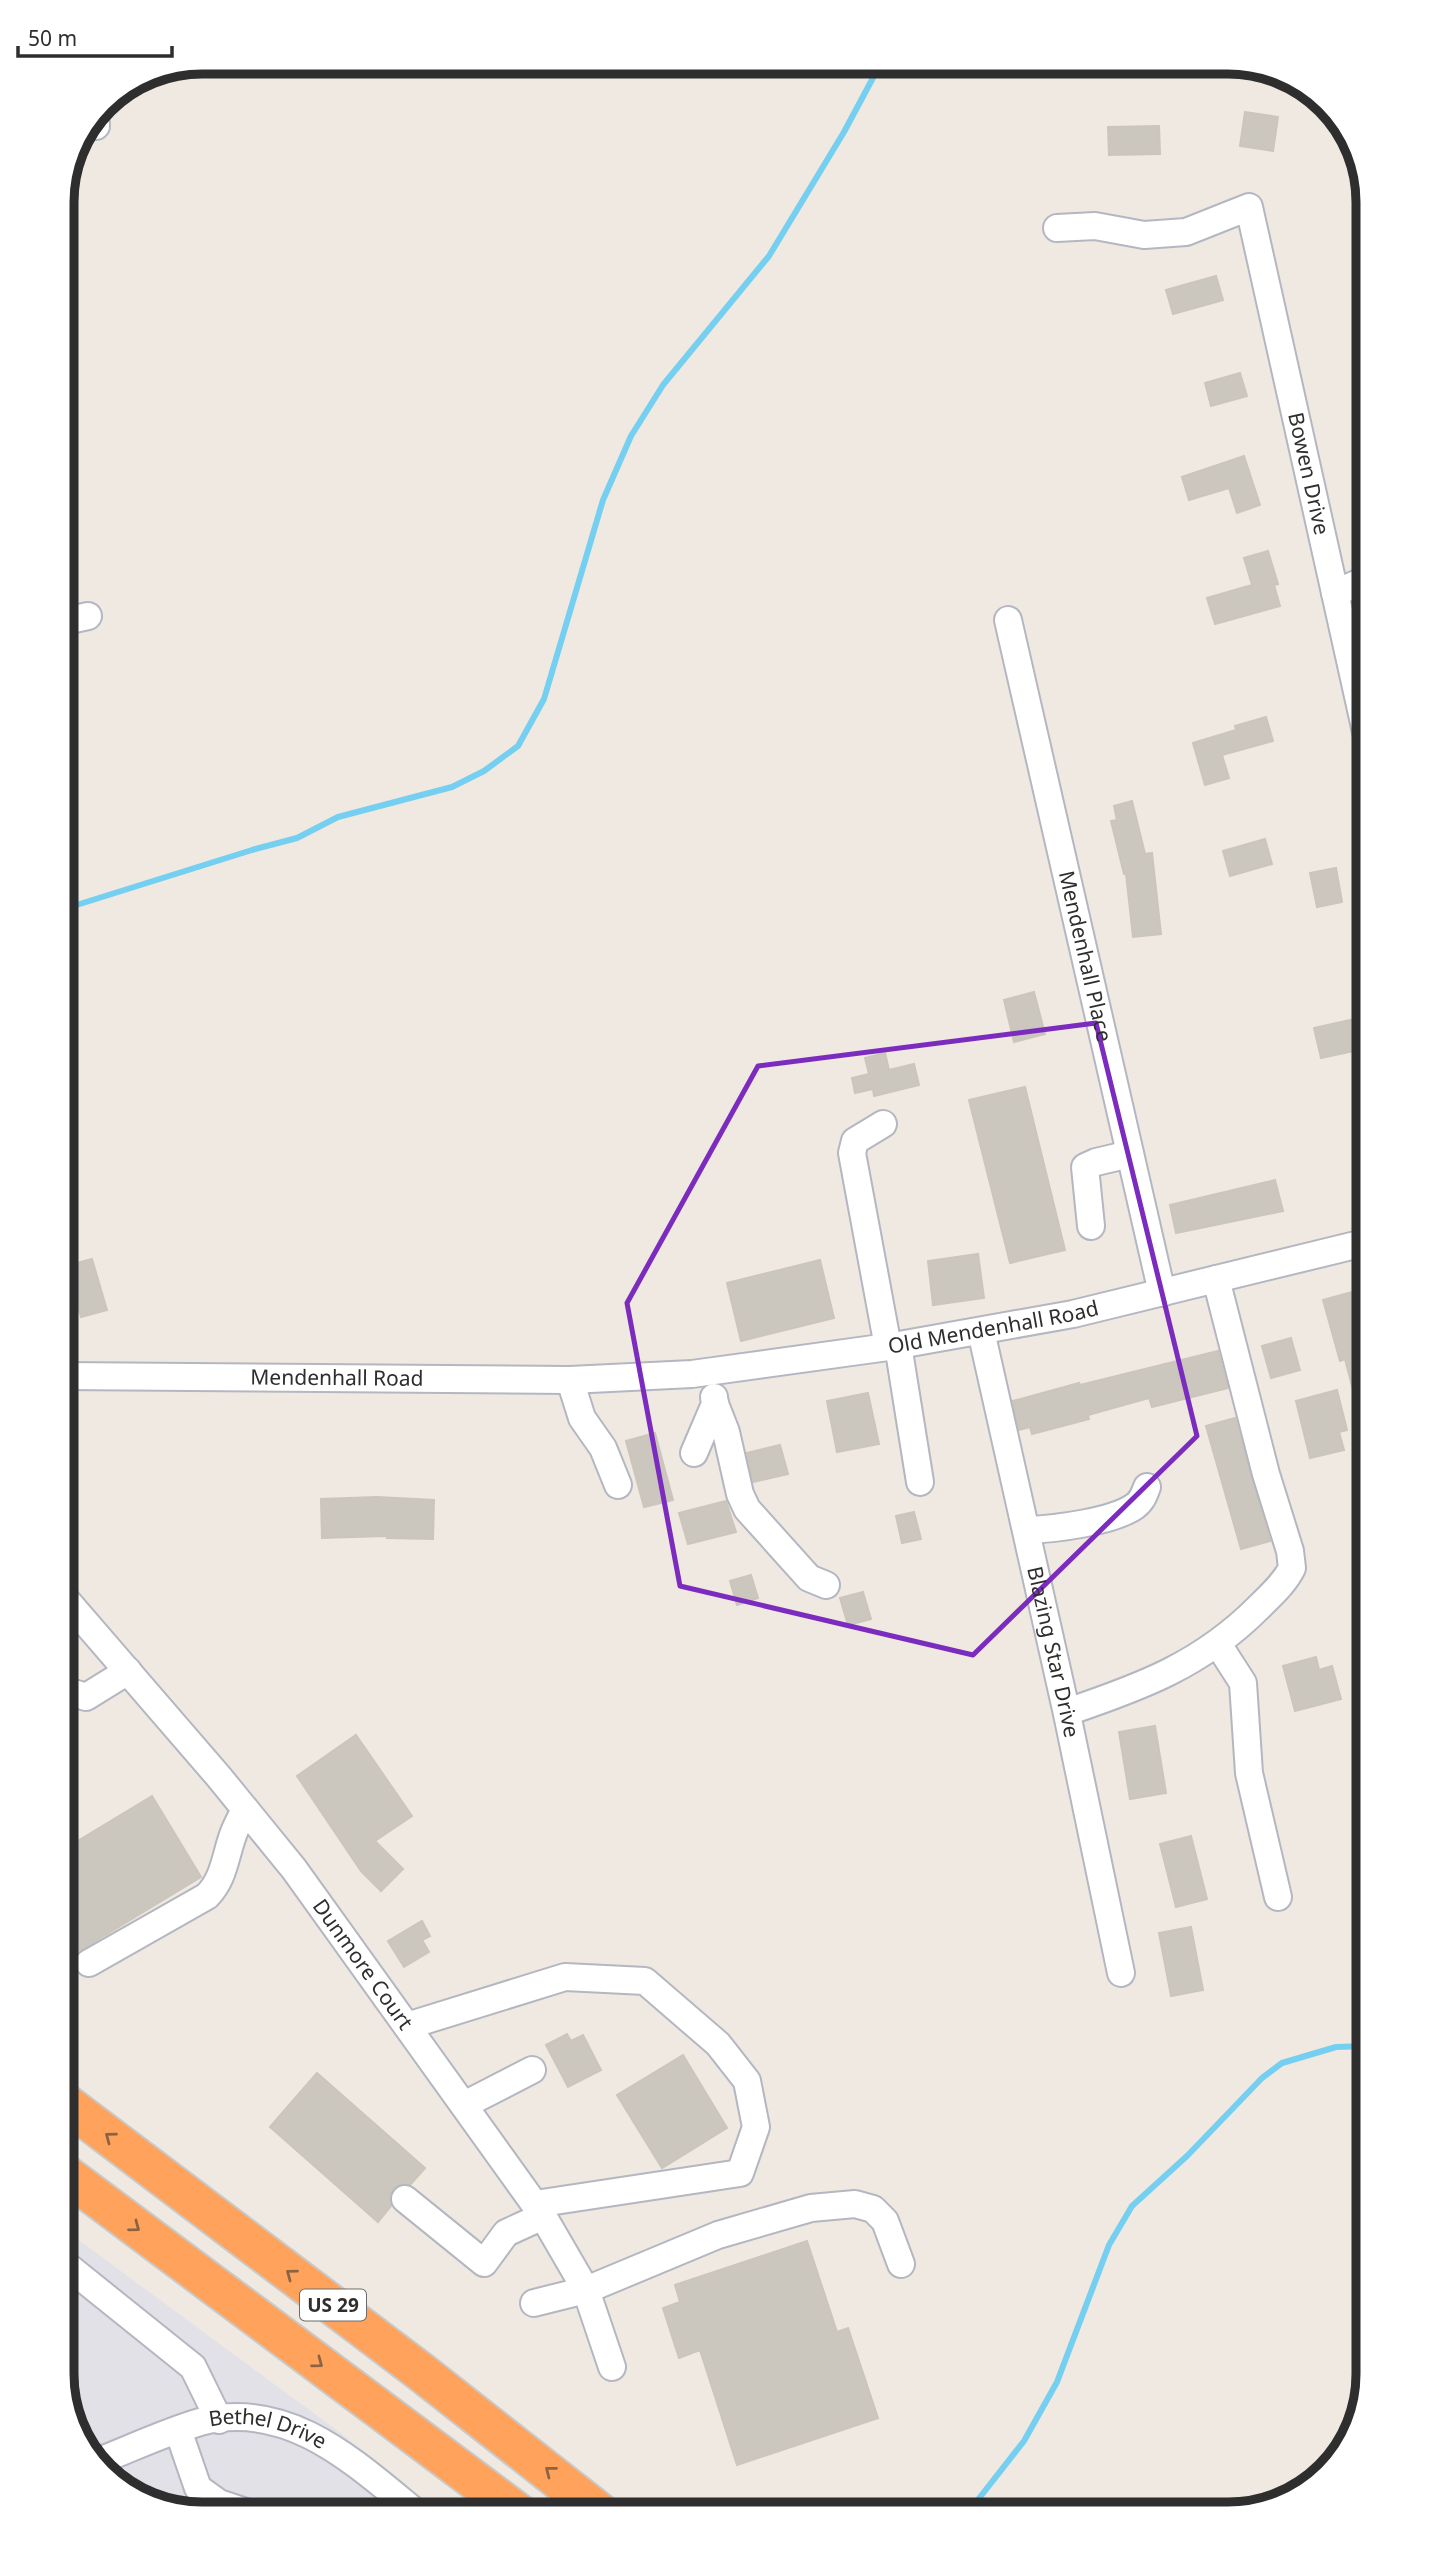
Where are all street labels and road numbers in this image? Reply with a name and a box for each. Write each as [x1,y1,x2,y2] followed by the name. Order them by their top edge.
[1282,410,1337,537] street label: Bowen Drive
[1053,868,1119,1044] street label: Mendenhall Place
[886,1293,1101,1360] street label: Old Mendenhall Road
[250,1362,424,1392] street label: Mendenhall Road
[1021,1564,1087,1740] street label: Blazing Star Drive
[307,1893,420,2035] street label: Dunmore Court
[300,2290,366,2320] road number: US 29
[207,2402,332,2455] street label: Bethel Drive

